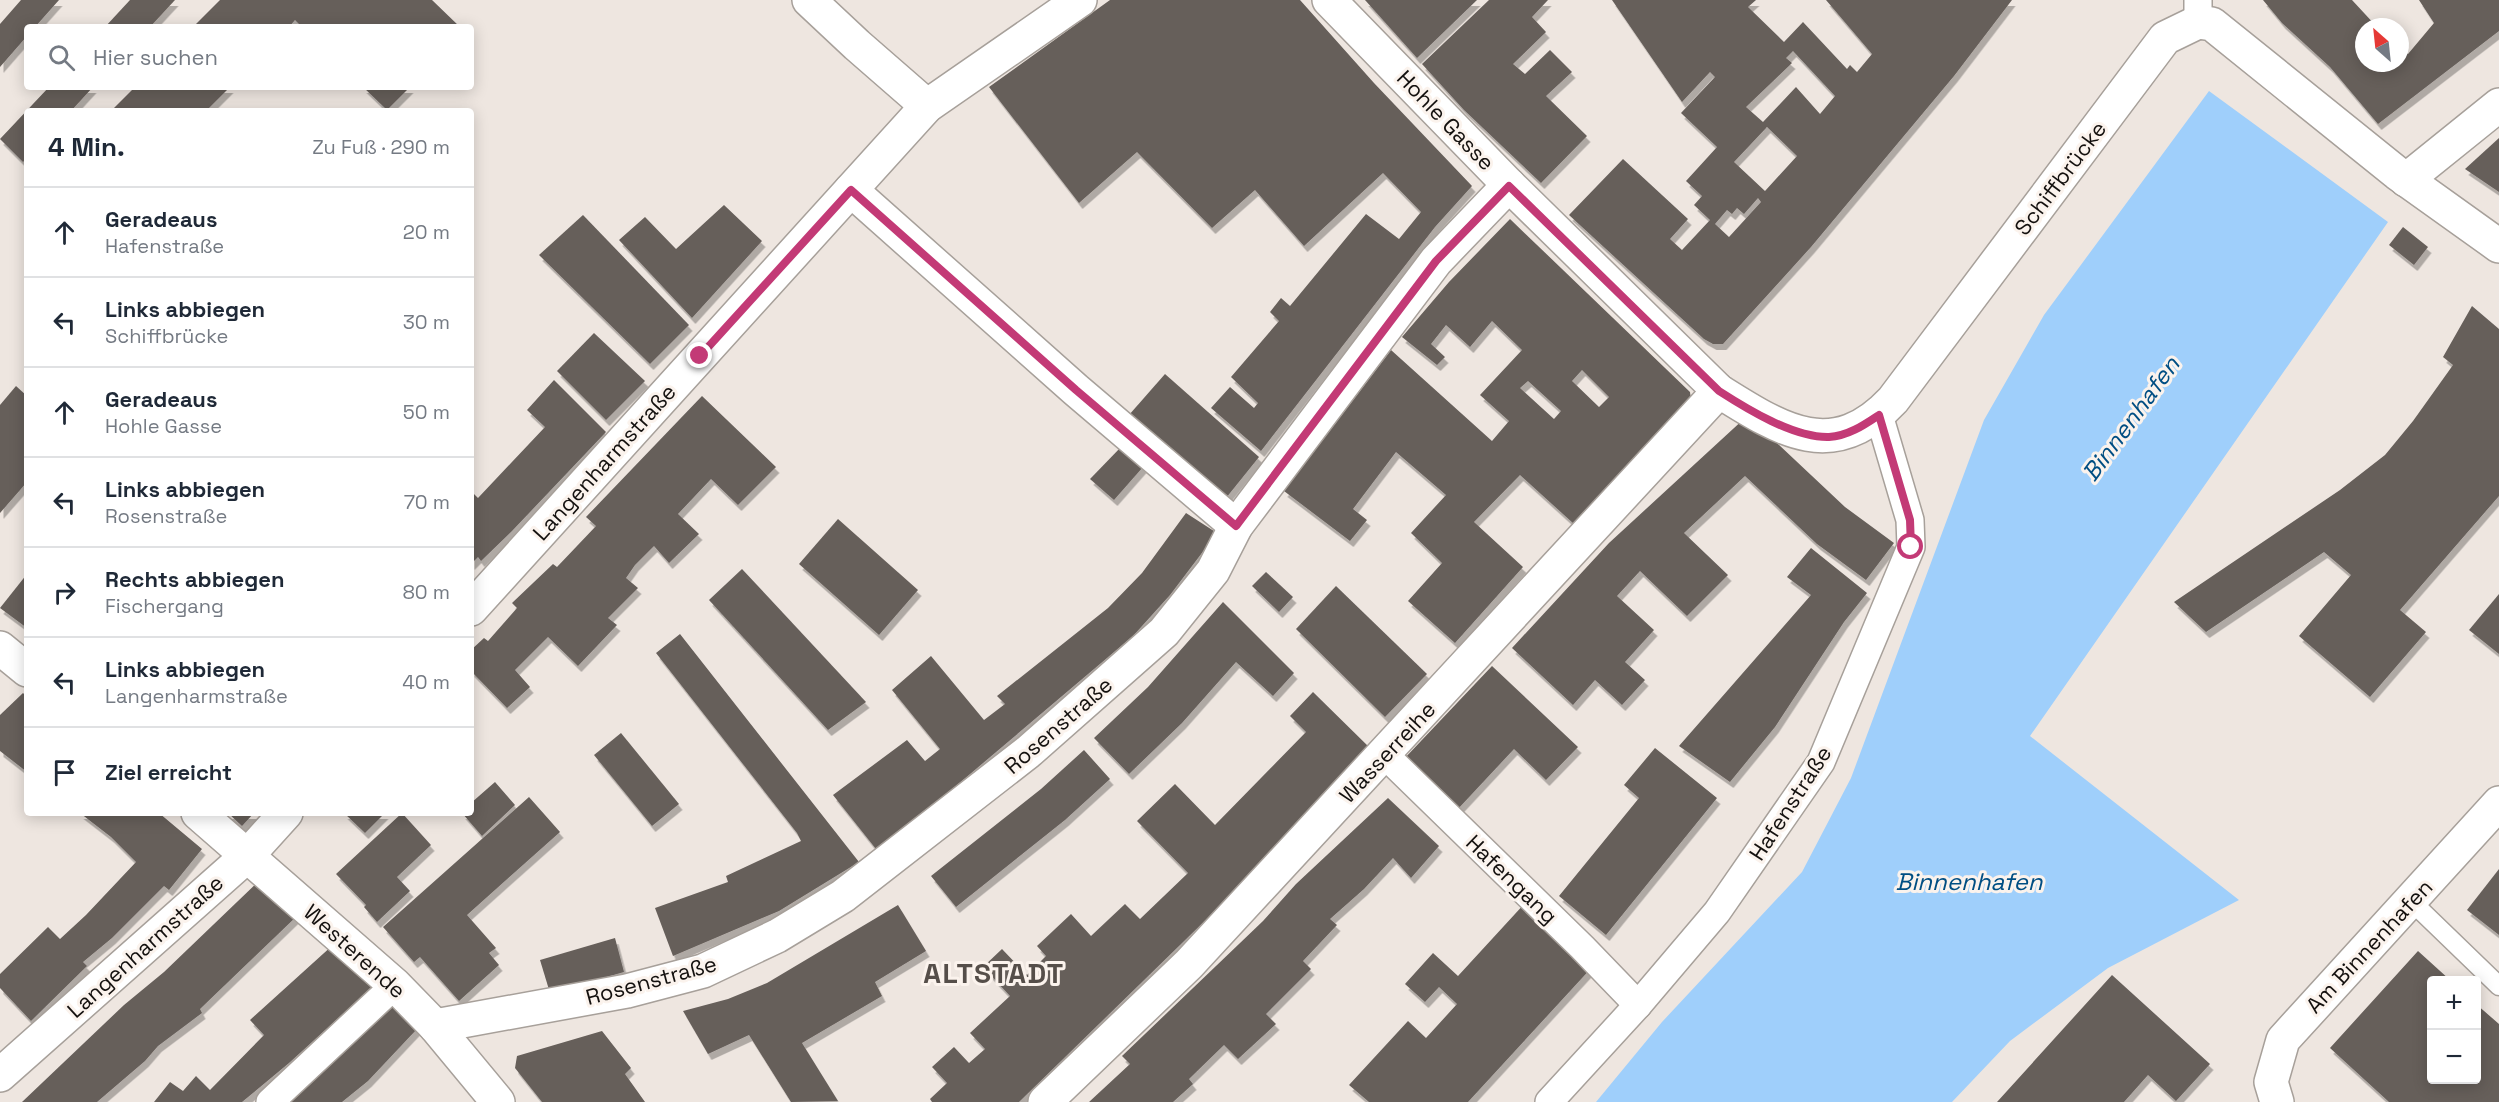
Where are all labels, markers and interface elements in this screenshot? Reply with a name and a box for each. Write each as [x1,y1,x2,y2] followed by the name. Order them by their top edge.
[2355,18,2409,72] north arrow
[24,24,474,90] search box
[45,41,78,74] icon: search
[93,43,218,71] text: Hier suchen
[1391,64,1501,176] street label: Hohle Gasse
[2008,115,2112,241] street label: Schiffbrücke
[48,130,125,164] text: 4 Min.
[312,134,450,160] text: Zu Fuß · 290 m
[105,205,217,233] text: Geradeaus
[48,216,81,249] icon: ahead
[403,219,450,245] text: 20 m
[105,233,224,259] text: Hafenstraße
[105,295,265,323] text: Links abbiegen
[48,306,81,339] icon: left
[403,309,450,335] text: 30 m
[105,323,228,349] text: Schiffbrücke
[686,342,712,368] route end
[2075,349,2187,487] water label: Binnenhafen
[526,378,682,546] street label: Langenharmstraße
[105,385,217,413] text: Geradeaus
[48,396,81,429] icon: ahead
[403,399,450,425] text: 50 m
[105,413,222,439] text: Hohle Gasse
[105,475,265,503] text: Links abbiegen
[48,486,81,519] icon: left
[404,489,450,515] text: 70 m
[105,503,227,529] text: Rosenstraße
[1897,533,1923,559] route start
[105,565,285,593] text: Rechts abbiegen
[48,576,81,609] icon: right
[402,579,450,605] text: 80 m
[105,593,224,619] text: Fischergang
[105,655,265,683] text: Links abbiegen
[48,666,81,699] icon: left
[402,669,450,695] text: 40 m
[998,670,1118,780] street label: Rosenstraße
[105,683,288,709] text: Langenharmstraße
[1333,695,1441,809] street label: Wasserreihe
[1743,740,1837,866] street label: Hafenstraße
[48,756,81,789] icon: arrive
[105,758,232,786] text: Ziel erreicht
[1460,828,1564,930] street label: Hafengang
[1896,866,2044,897] water label: Binnenhafen
[61,868,229,1024] street label: Langenharmstraße
[2300,873,2438,1019] street label: Am Binnenhafen
[298,898,412,1004] street label: Westerende
[582,949,720,1011] street label: Rosenstraße
[923,955,1065,991] district label: ALTSTADT
[2427,976,2481,1084] map controls
[2427,976,2481,1030] button: +
[2427,1030,2481,1084] button: −

